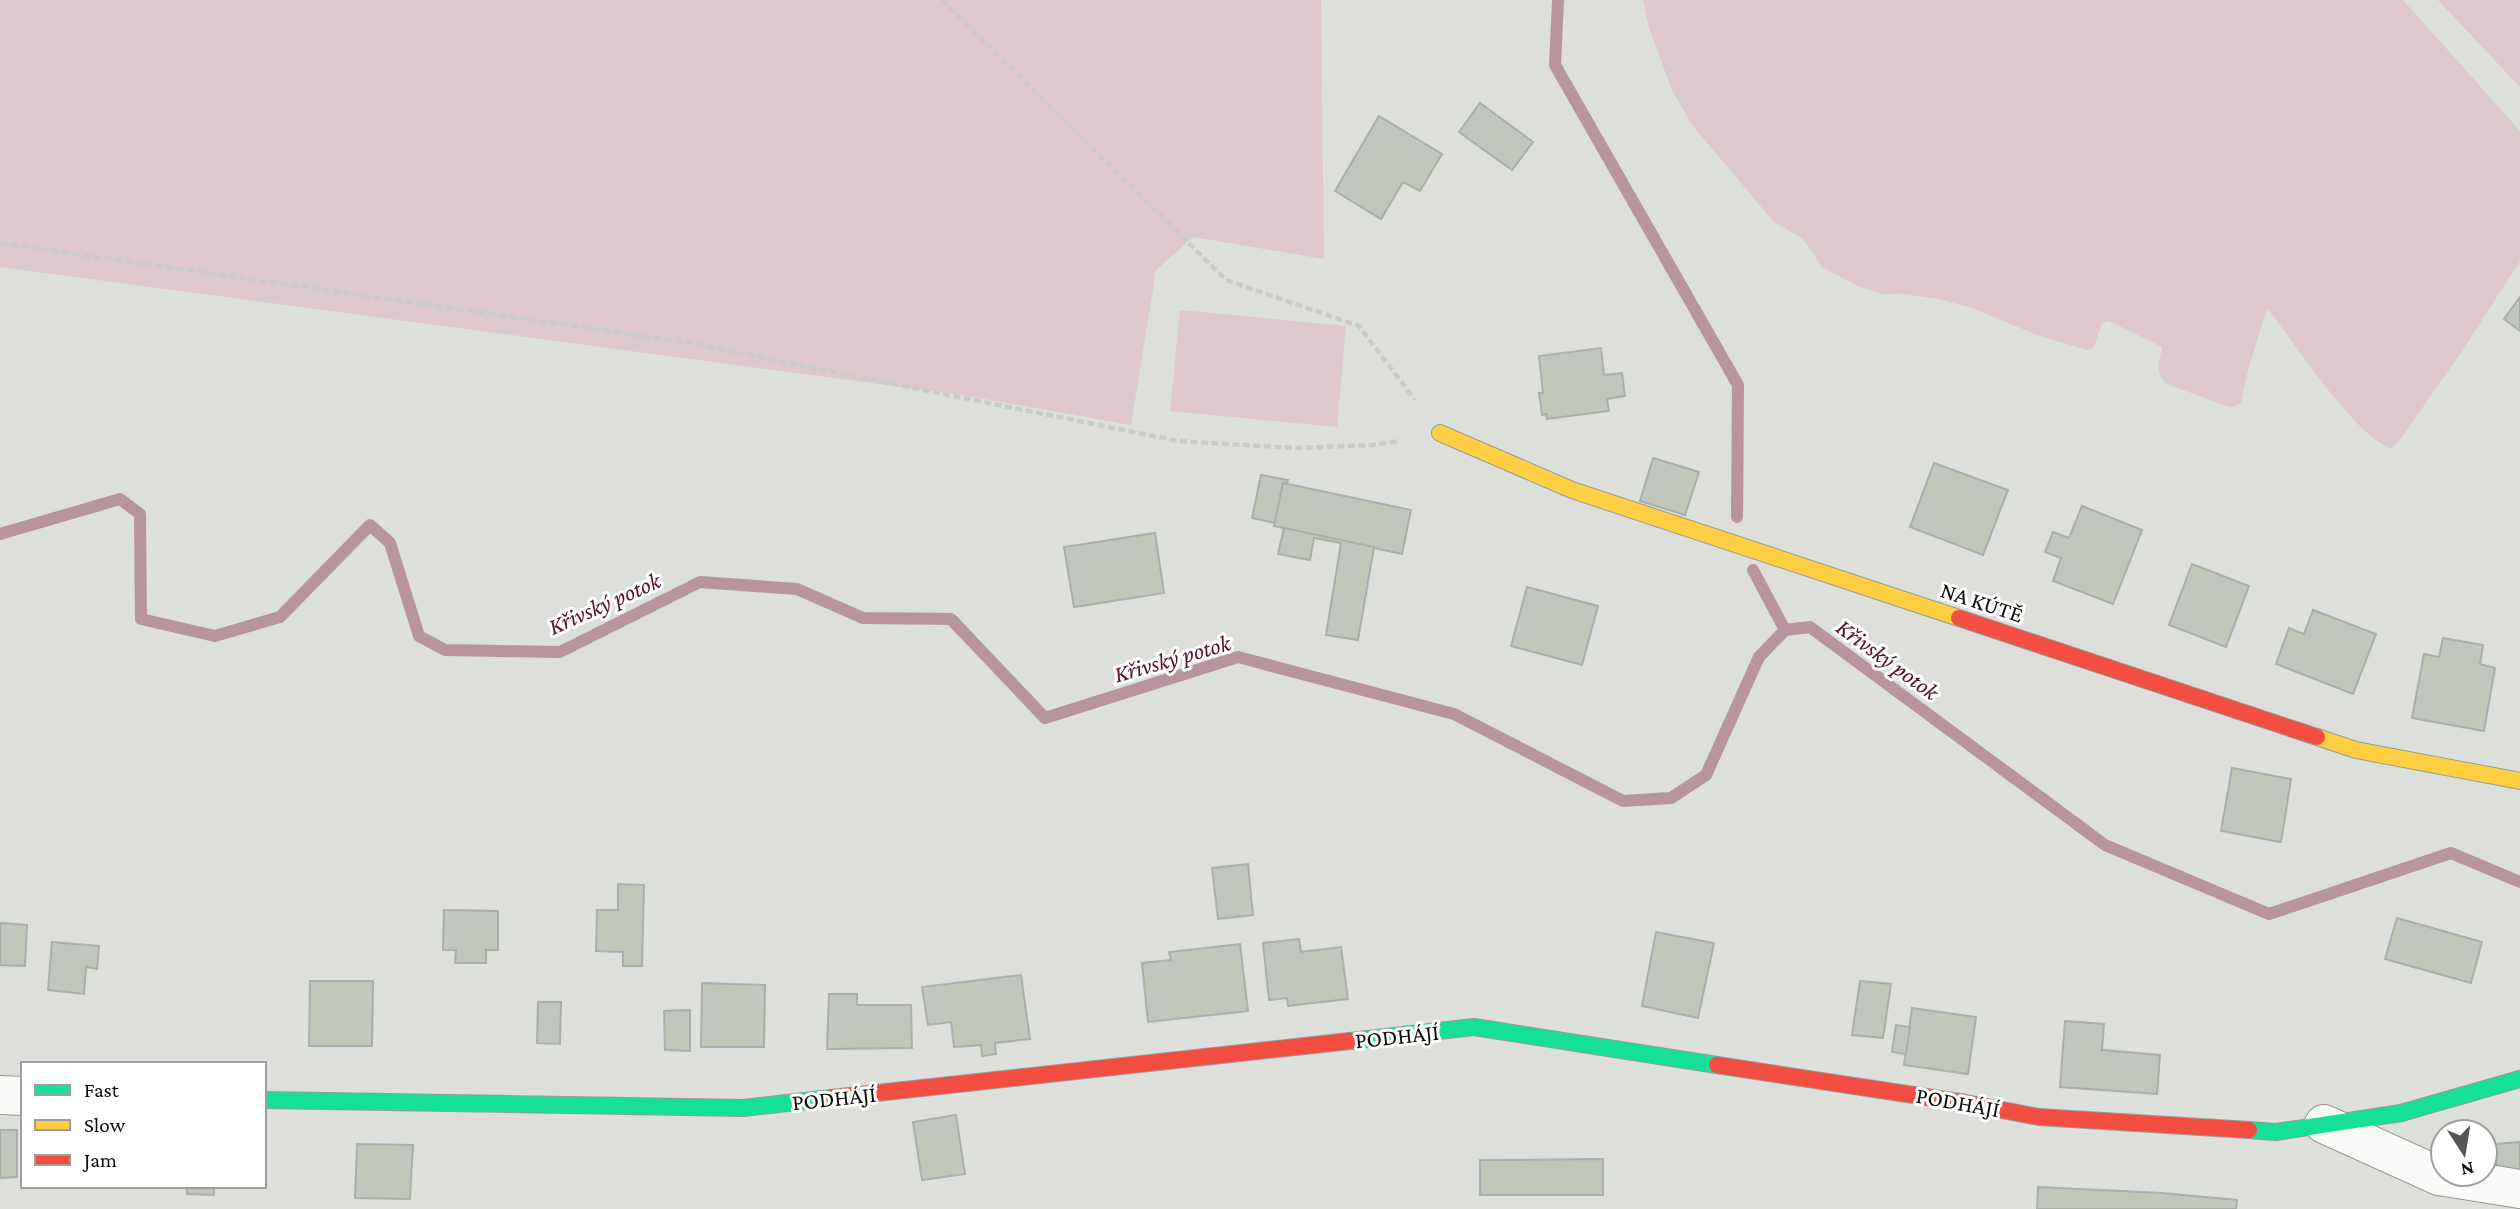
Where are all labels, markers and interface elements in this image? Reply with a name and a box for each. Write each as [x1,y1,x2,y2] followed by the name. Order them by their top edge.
[544,566,666,640] water label: Křivský potok
[1937,576,2027,628] street label: NA KÚTĚ
[1832,613,1946,706] water label: Křivský potok
[1111,628,1235,688] water label: Křivský potok
[1354,1019,1440,1053] street label: PODHÁJÍ
[21,1062,266,1188] legend
[84,1078,120,1102] text: Fast
[791,1081,877,1115] street label: PODHÁJÍ
[1914,1082,2002,1122] street label: PODHÁJÍ
[84,1113,126,1137] text: Slow
[2429,1118,2499,1188] north arrow
[82,1148,117,1172] text: Jam
[2459,1158,2476,1181] text: N

